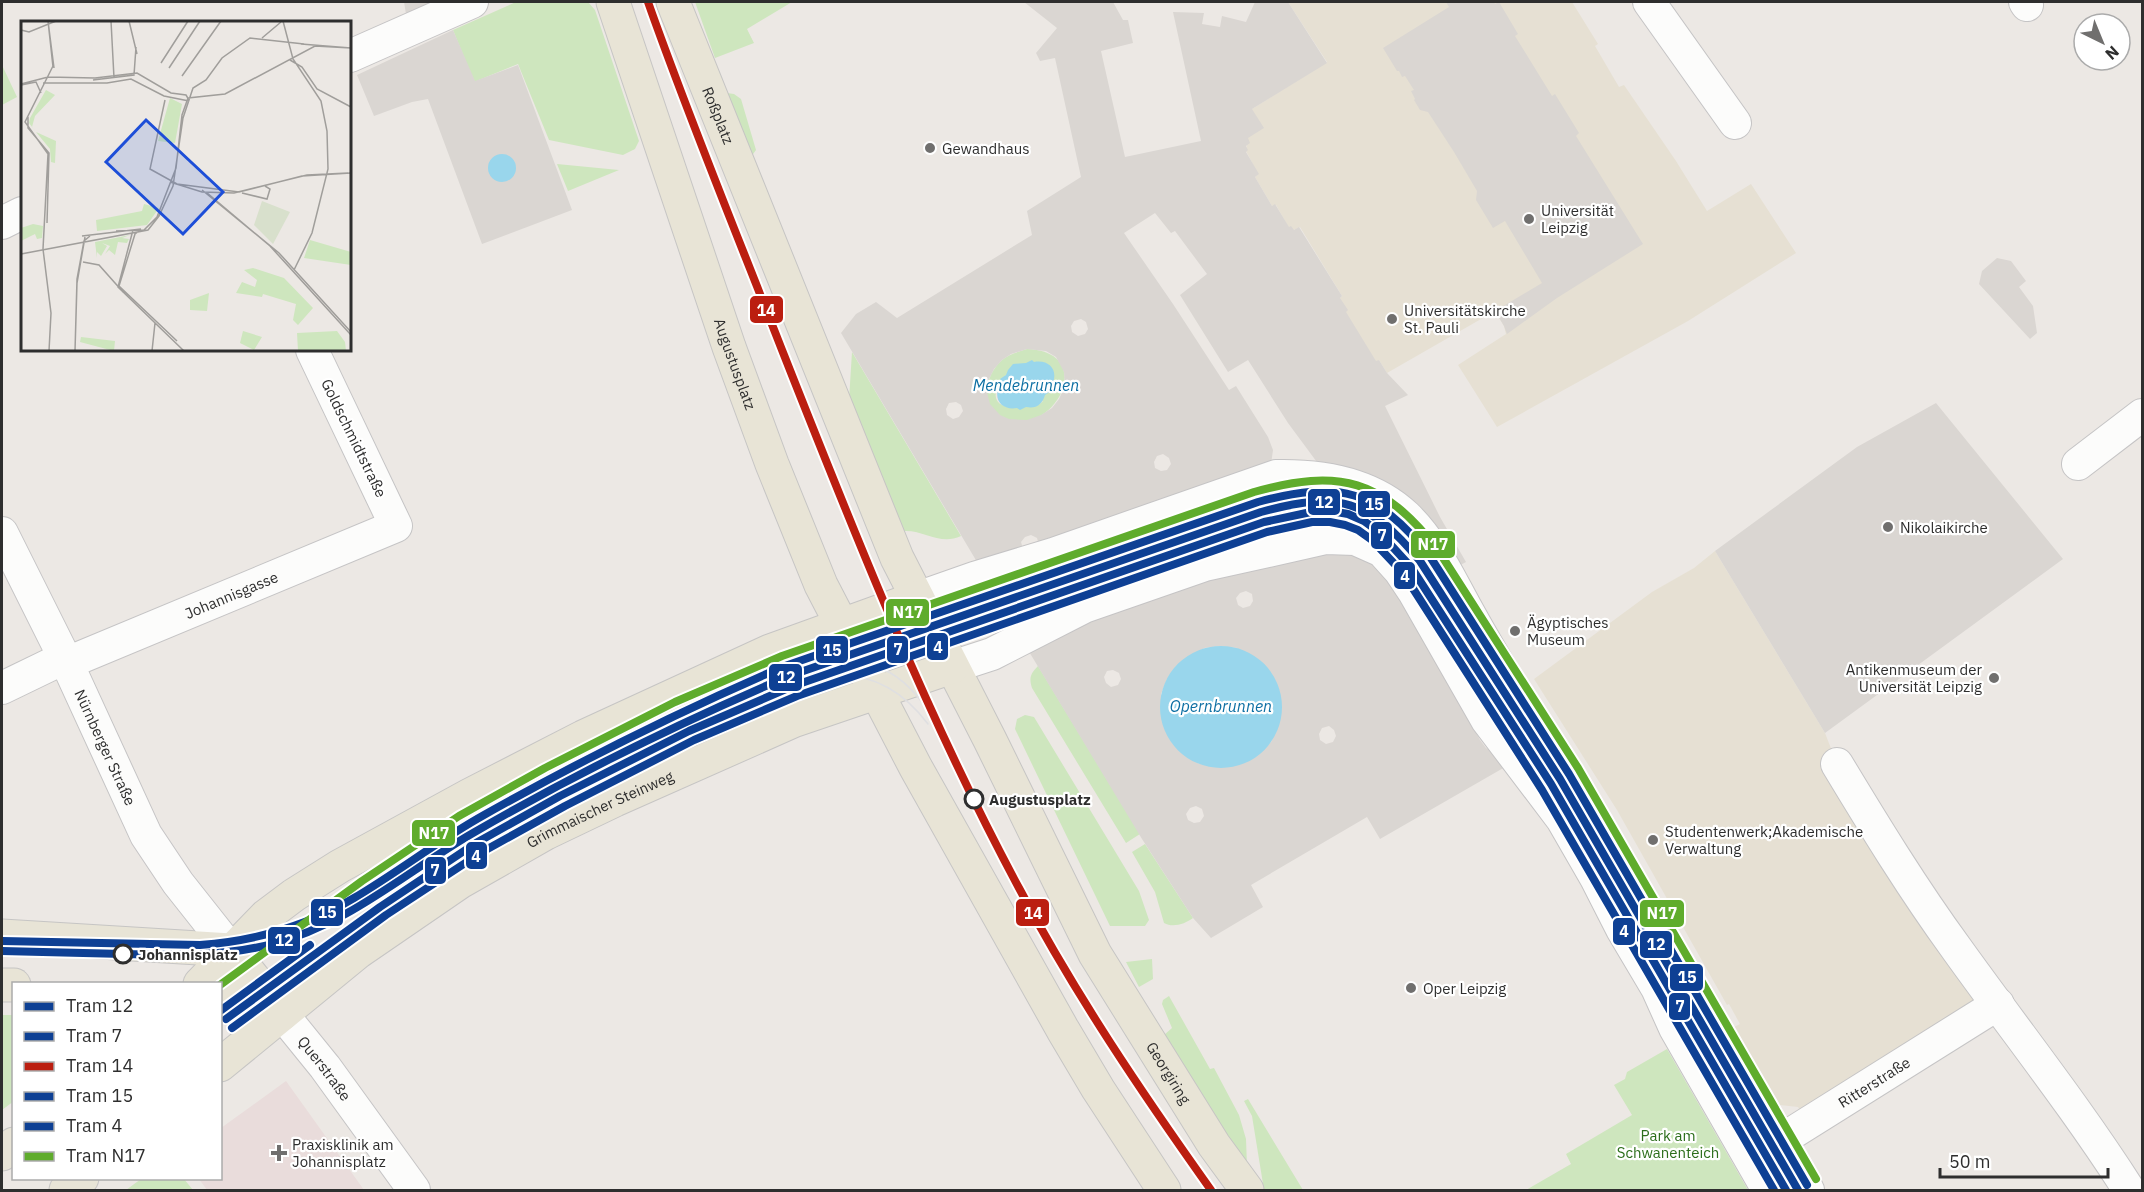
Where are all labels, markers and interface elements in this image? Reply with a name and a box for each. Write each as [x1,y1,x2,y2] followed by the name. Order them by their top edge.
[2072,12,2132,72] north arrow
[21,21,351,351] inset map
[2101,42,2123,64] text: N
[699,84,739,147] street label: Roßplatz
[942,139,1030,158] place label: Gewandhaus
[923,141,937,155] marker: Gewandhaus
[1541,201,1614,237] place label: Universität Leipzig
[1522,212,1536,226] marker: Universität Leipzig
[749,295,784,324] line badge: 14
[756,300,776,320] text: 14
[1404,301,1526,337] place label: Universitätskirche St. Pauli
[1385,312,1399,326] marker: Universitätskirche St. Pauli
[710,316,761,412] street label: Augustusplatz
[973,375,1079,395] water label: Mendebrunnen
[317,376,391,500] street label: Goldschmidtstraße
[1307,488,1341,516] line badge: 12
[1357,490,1391,518] line badge: 15
[1314,492,1334,512] text: 12
[1364,494,1384,514] text: 15
[1900,518,1988,537] place label: Nikolaikirche
[1881,520,1895,534] marker: Nikolaikirche
[1370,521,1393,550] line badge: 7
[1377,525,1387,545] text: 7
[1410,530,1456,559] line badge: N17
[1418,534,1448,554] text: N17
[1393,561,1416,590] line badge: 4
[1400,566,1410,586] text: 4
[182,567,281,622] street label: Johannisgasse
[885,598,930,627] line badge: N17
[893,602,923,622] text: N17
[1527,613,1609,649] place label: Ägyptisches Museum
[1508,624,1522,638] marker: Ägyptisches Museum
[926,632,949,661] line badge: 4
[815,635,849,664] line badge: 15
[886,635,909,664] line badge: 7
[933,637,943,657] text: 4
[893,639,903,659] text: 7
[822,640,842,660] text: 15
[1846,660,1982,696] place label: Antikenmuseum der Universität Leipzig
[768,663,803,692] line badge: 12
[776,667,796,687] text: 12
[1987,671,2001,685] marker: Antikenmuseum der Universität Leipzig
[71,686,141,808] street label: Nürnberger Straße
[1170,696,1272,716] water label: Opernbrunnen
[523,766,676,852] street label: Grimmaischer Steinweg
[964,789,984,809] marker: Augustusplatz
[989,790,1091,809] place label: Augustusplatz
[411,819,456,847] line badge: N17
[1665,822,1863,858] place label: Studentenwerk;Akademische Verwaltung
[419,823,449,843] text: N17
[1646,833,1660,847] marker: Studentenwerk;Akademische Verwaltung
[465,841,488,870] line badge: 4
[471,846,481,866] text: 4
[424,856,447,885] line badge: 7
[430,860,440,880] text: 7
[310,898,344,927] line badge: 15
[1015,898,1050,927] line badge: 14
[1639,899,1685,928] line badge: N17
[317,902,337,922] text: 15
[1023,903,1043,923] text: 14
[1647,903,1677,923] text: N17
[1612,917,1636,946] line badge: 4
[1619,921,1629,941] text: 4
[267,926,301,955] line badge: 12
[274,930,294,950] text: 12
[1639,930,1673,959] line badge: 12
[1646,934,1666,954] text: 12
[113,944,133,964] marker: Johannisplatz
[138,945,238,964] place label: Johannisplatz
[1669,963,1704,992] line badge: 15
[1677,967,1697,987] text: 15
[1423,979,1506,998] place label: Oper Leipzig
[1404,981,1418,995] marker: Oper Leipzig
[12,982,222,1180] legend
[1668,992,1691,1021] line badge: 7
[66,994,133,1017] text: Tram 12
[1675,996,1685,1016] text: 7
[66,1024,122,1047] text: Tram 7
[294,1032,356,1104] street label: Querstraße
[1142,1038,1195,1107] street label: Georgiring
[1834,1052,1913,1112] street label: Ritterstraße
[66,1054,133,1077] text: Tram 14
[66,1084,133,1107] text: Tram 15
[66,1114,123,1137] text: Tram 4
[1617,1126,1719,1162] park label: Park am Schwanenteich
[292,1135,394,1171] place label: Praxisklinik am Johannisplatz
[1940,1141,2108,1179] scale bar
[66,1144,146,1167] text: Tram N17
[270,1144,288,1162] marker: Praxisklinik am Johannisplatz
[1949,1150,1991,1173] text: 50 m

